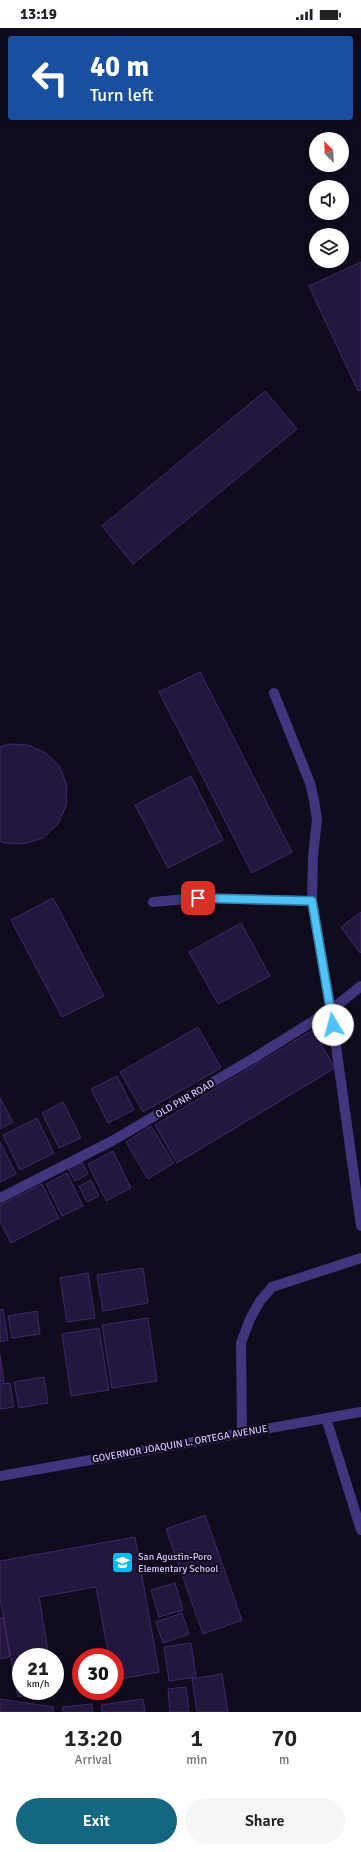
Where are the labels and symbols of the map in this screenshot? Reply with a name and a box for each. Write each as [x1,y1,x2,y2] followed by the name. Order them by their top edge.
[309,132,349,172] north arrow
[181,881,215,915] pin
[312,1004,354,1046] position arrow
[153,1077,217,1121] street label: OLD PNR ROAD
[91,1423,269,1465] street label: GOVERNOR JOAQUIN L. ORTEGA AVENUE
[109,1550,135,1576] school or university icon: San Agustin-Poro Elementary School
[138,1551,218,1575] place label: San Agustin-Poro Elementary School
[72,1648,124,1700] speed limit sign: 30

